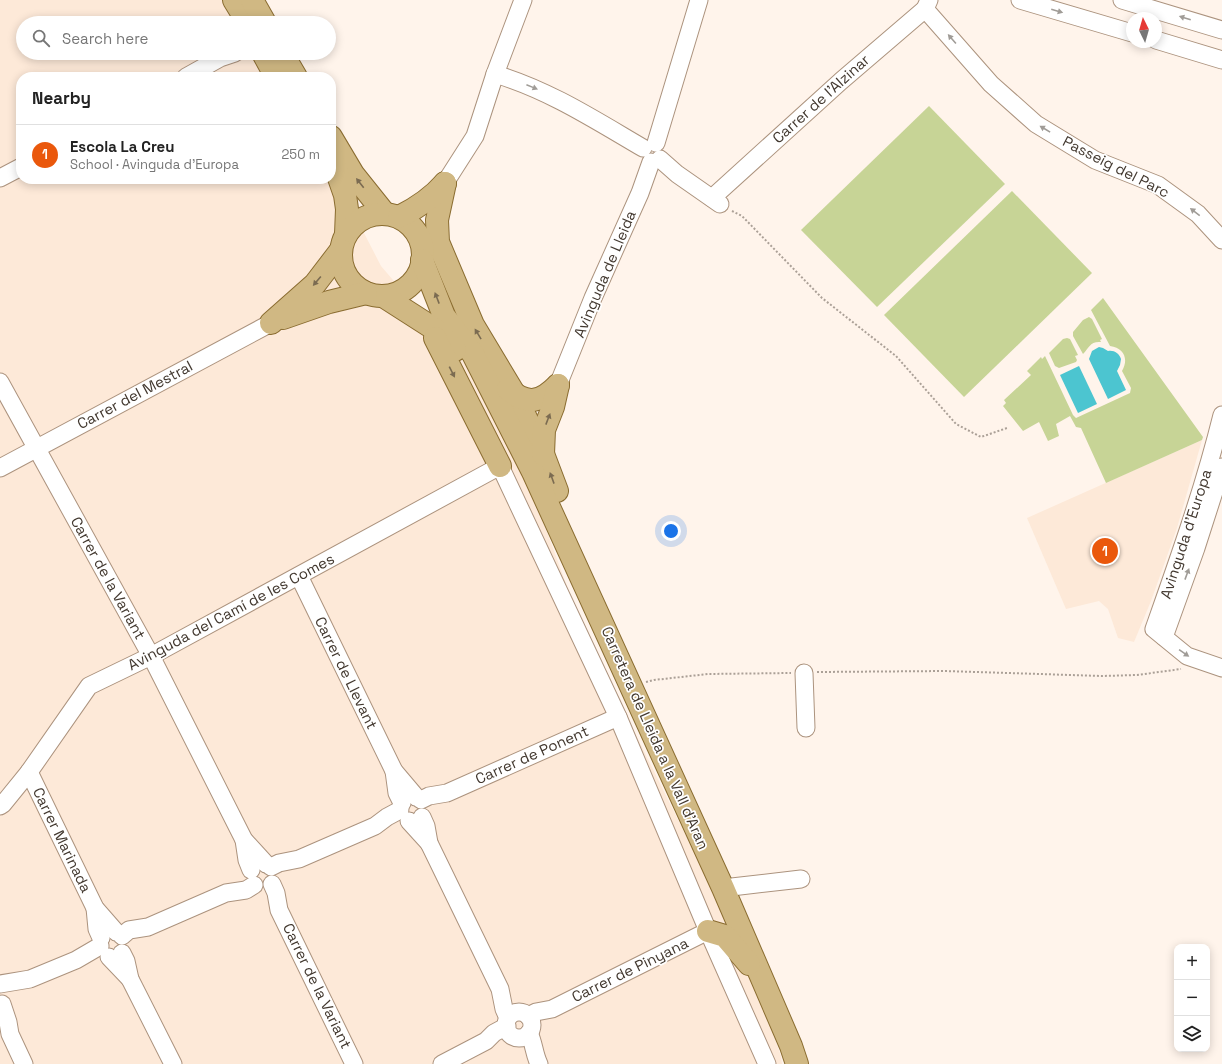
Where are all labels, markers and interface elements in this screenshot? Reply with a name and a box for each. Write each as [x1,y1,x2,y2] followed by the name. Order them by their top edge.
[1051,8,1063,14] one-way arrow
[1126,12,1162,48] north arrow
[1178,15,1191,21] one-way arrow
[16,16,336,60] search box
[30,27,52,49] icon: search
[62,29,148,48] text: Search here
[947,34,956,44] one-way arrow
[768,50,873,147] street label: Carrer de l'Alzinar
[527,85,539,91] one-way arrow
[32,87,91,109] text: Nearby
[1039,126,1051,133] one-way arrow
[1060,131,1173,202] street label: Passeig del Parc
[70,137,174,156] text: Escola La Creu
[42,146,48,163] text: 1
[282,146,320,163] text: 250 m
[70,156,239,173] text: School · Avinguda d'Europa
[356,178,365,189] one-way arrow
[569,207,640,340] street label: Avinguda de Lleida
[1189,207,1200,216] one-way arrow
[312,275,321,286] one-way arrow
[434,291,440,303] one-way arrow
[474,329,482,339] one-way arrow
[74,356,196,433] street label: Carrer del Mestral
[449,366,455,377] one-way arrow
[546,413,552,425] one-way arrow
[1156,466,1216,601] street label: Avinguda d'Europa
[549,471,555,483] one-way arrow
[67,513,150,642] street label: Carrer de la Variant
[661,521,681,541] your location
[1092,536,1118,566] pin: 1
[124,549,337,674] street label: Avinguda del Camí de les Comes
[1184,567,1190,579] one-way arrow
[311,613,382,732] street label: Carrer de Llevant
[598,623,713,852] street label: Carretera de Lleida a la Vall d'Aran
[1179,649,1190,657] one-way arrow
[472,721,592,788] street label: Carrer de Ponent
[29,784,96,896] street label: Carrer Marinada
[279,920,356,1052] street label: Carrer de la Variant
[568,933,692,1006] street label: Carrer de Pinyana
[1174,944,1210,1052] map controls
[1174,944,1210,980] button: +
[1174,980,1210,1016] button: −
[1174,1016,1210,1052] button: layers

